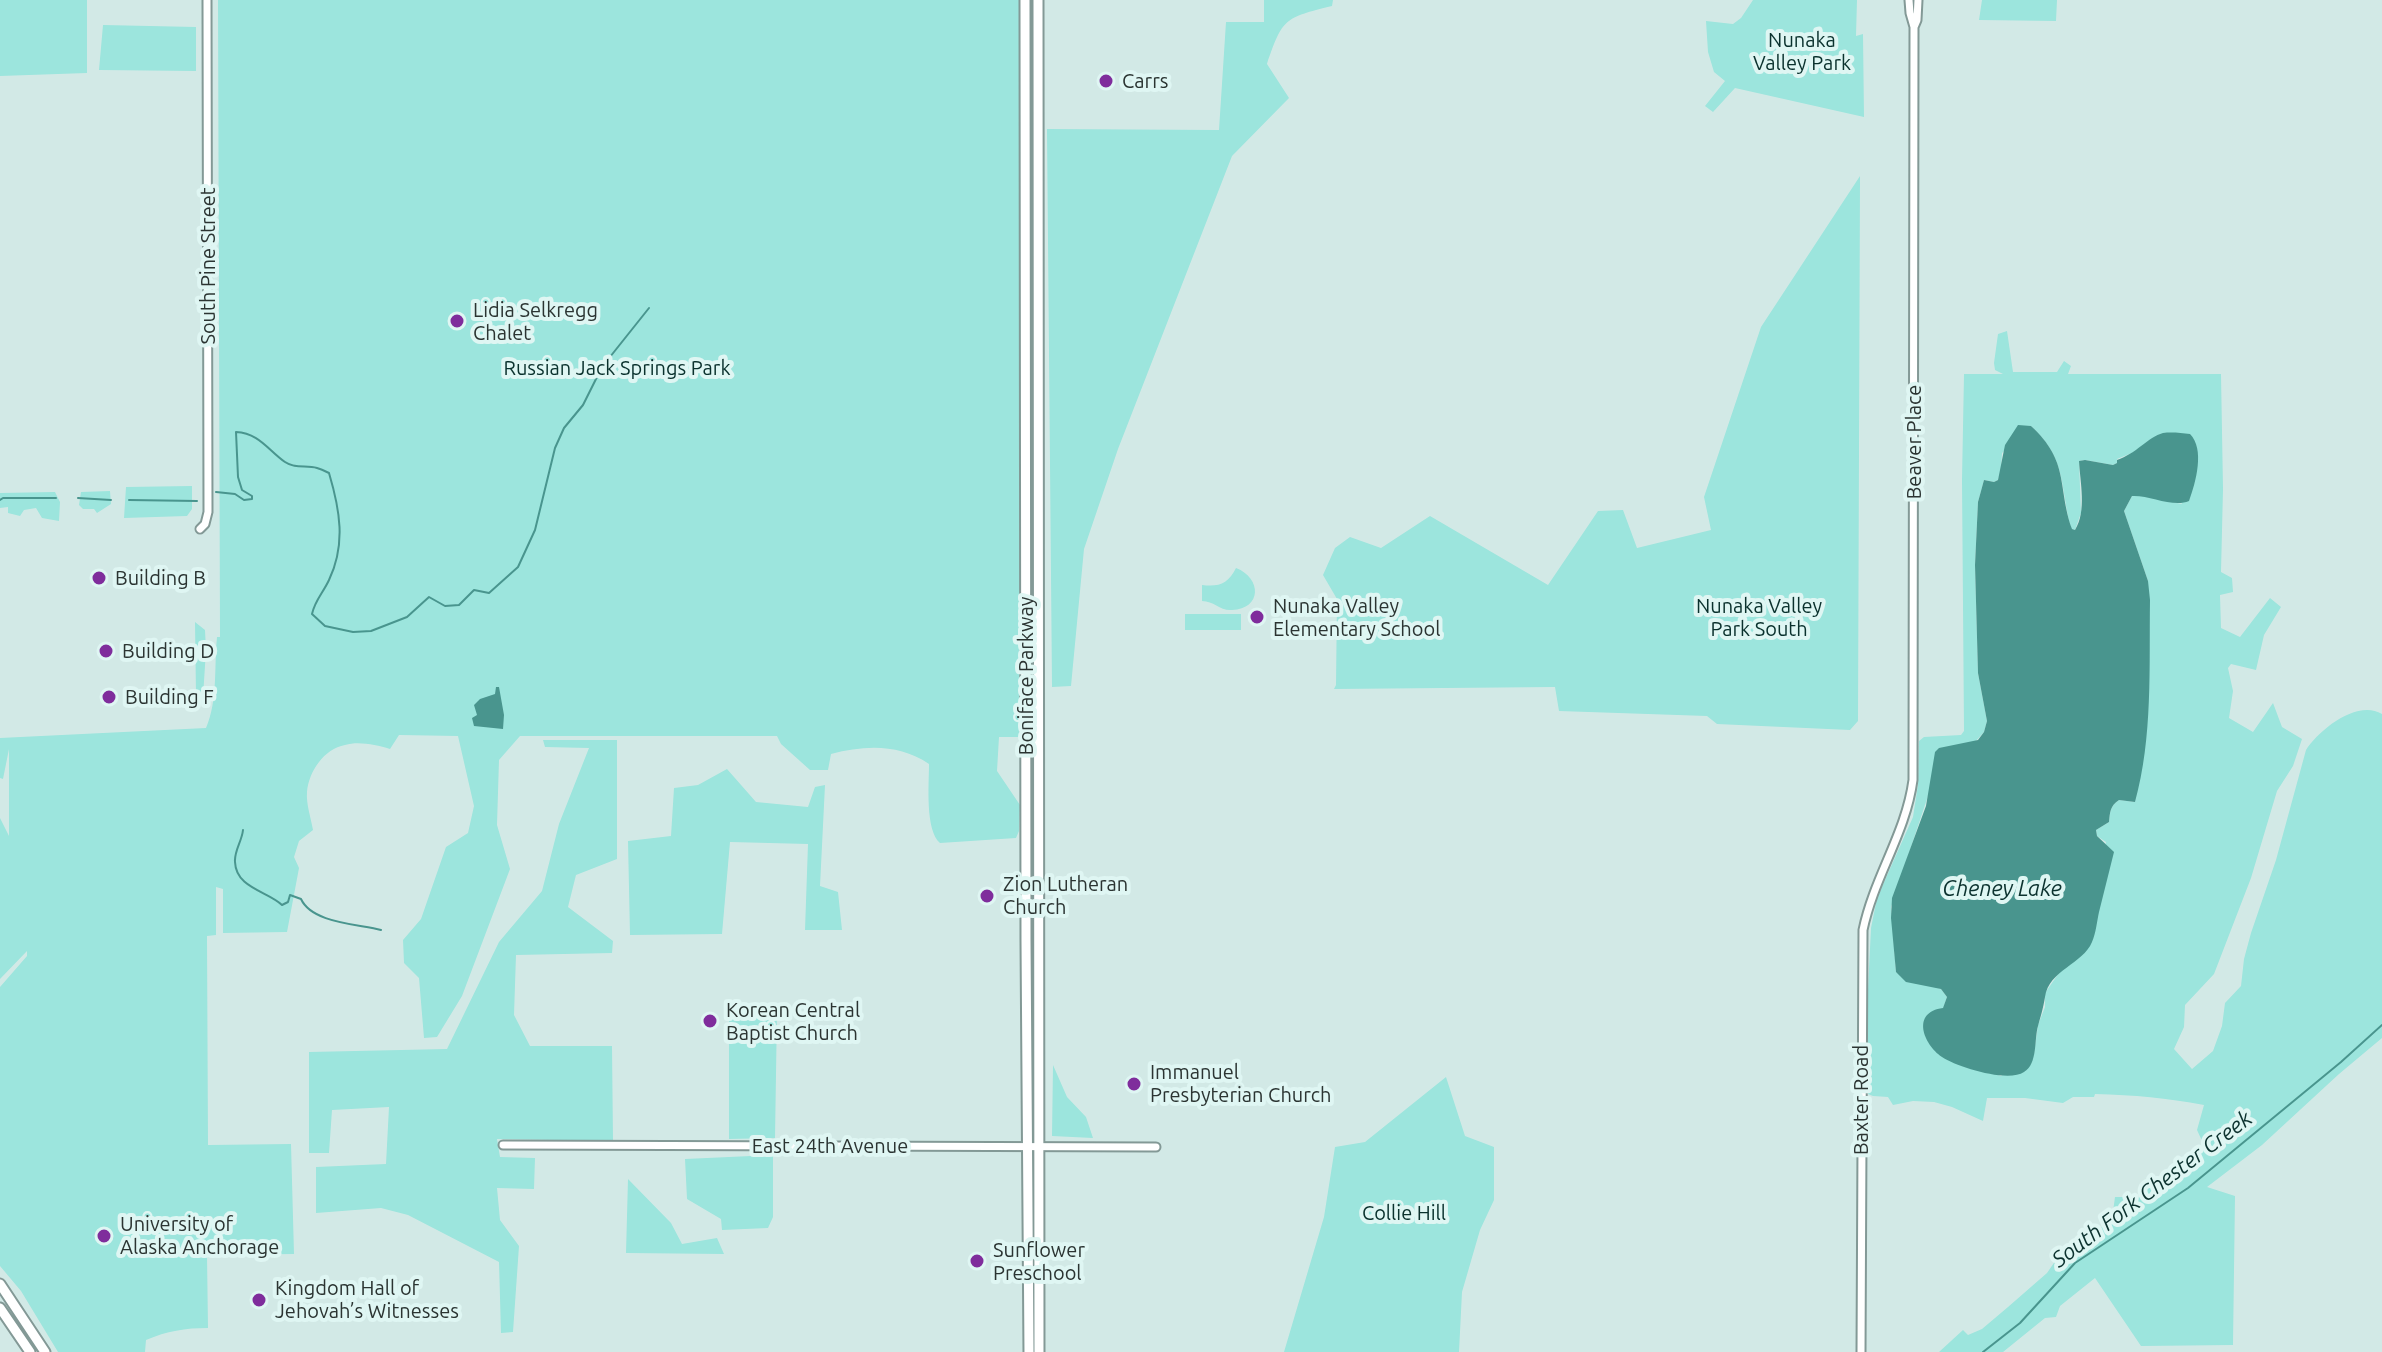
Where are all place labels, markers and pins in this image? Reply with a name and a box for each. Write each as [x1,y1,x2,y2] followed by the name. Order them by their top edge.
[1122,69,1168,93] place label: Carrs
[1097,72,1115,90] marker: Carrs
[473,298,598,345] place label: Lidia Selkregg Chalet
[448,312,466,330] marker: Lidia Selkregg Chalet
[115,566,206,590] place label: Building B
[90,569,108,587] marker: Building B
[1273,594,1440,641] place label: Nunaka Valley Elementary School
[1248,608,1266,626] marker: Nunaka Valley Elementary School
[122,639,214,663] place label: Building D
[97,642,115,660] marker: Building D
[125,685,214,709] place label: Building F
[100,688,118,706] marker: Building F
[1003,872,1128,919] place label: Zion Lutheran Church
[978,887,996,905] marker: Zion Lutheran Church
[726,998,860,1045] place label: Korean Central Baptist Church
[701,1012,719,1030] marker: Korean Central Baptist Church
[1150,1060,1331,1107] place label: Immanuel Presbyterian Church
[1125,1075,1143,1093] marker: Immanuel Presbyterian Church
[120,1212,279,1259] place label: University of Alaska Anchorage
[95,1227,113,1245] marker: University of Alaska Anchorage
[993,1238,1085,1285] place label: Sunflower Preschool
[968,1252,986,1270] marker: Sunflower Preschool
[275,1276,459,1323] place label: Kingdom Hall of Jehovah’s Witnesses
[250,1291,268,1309] marker: Kingdom Hall of Jehovah’s Witnesses

